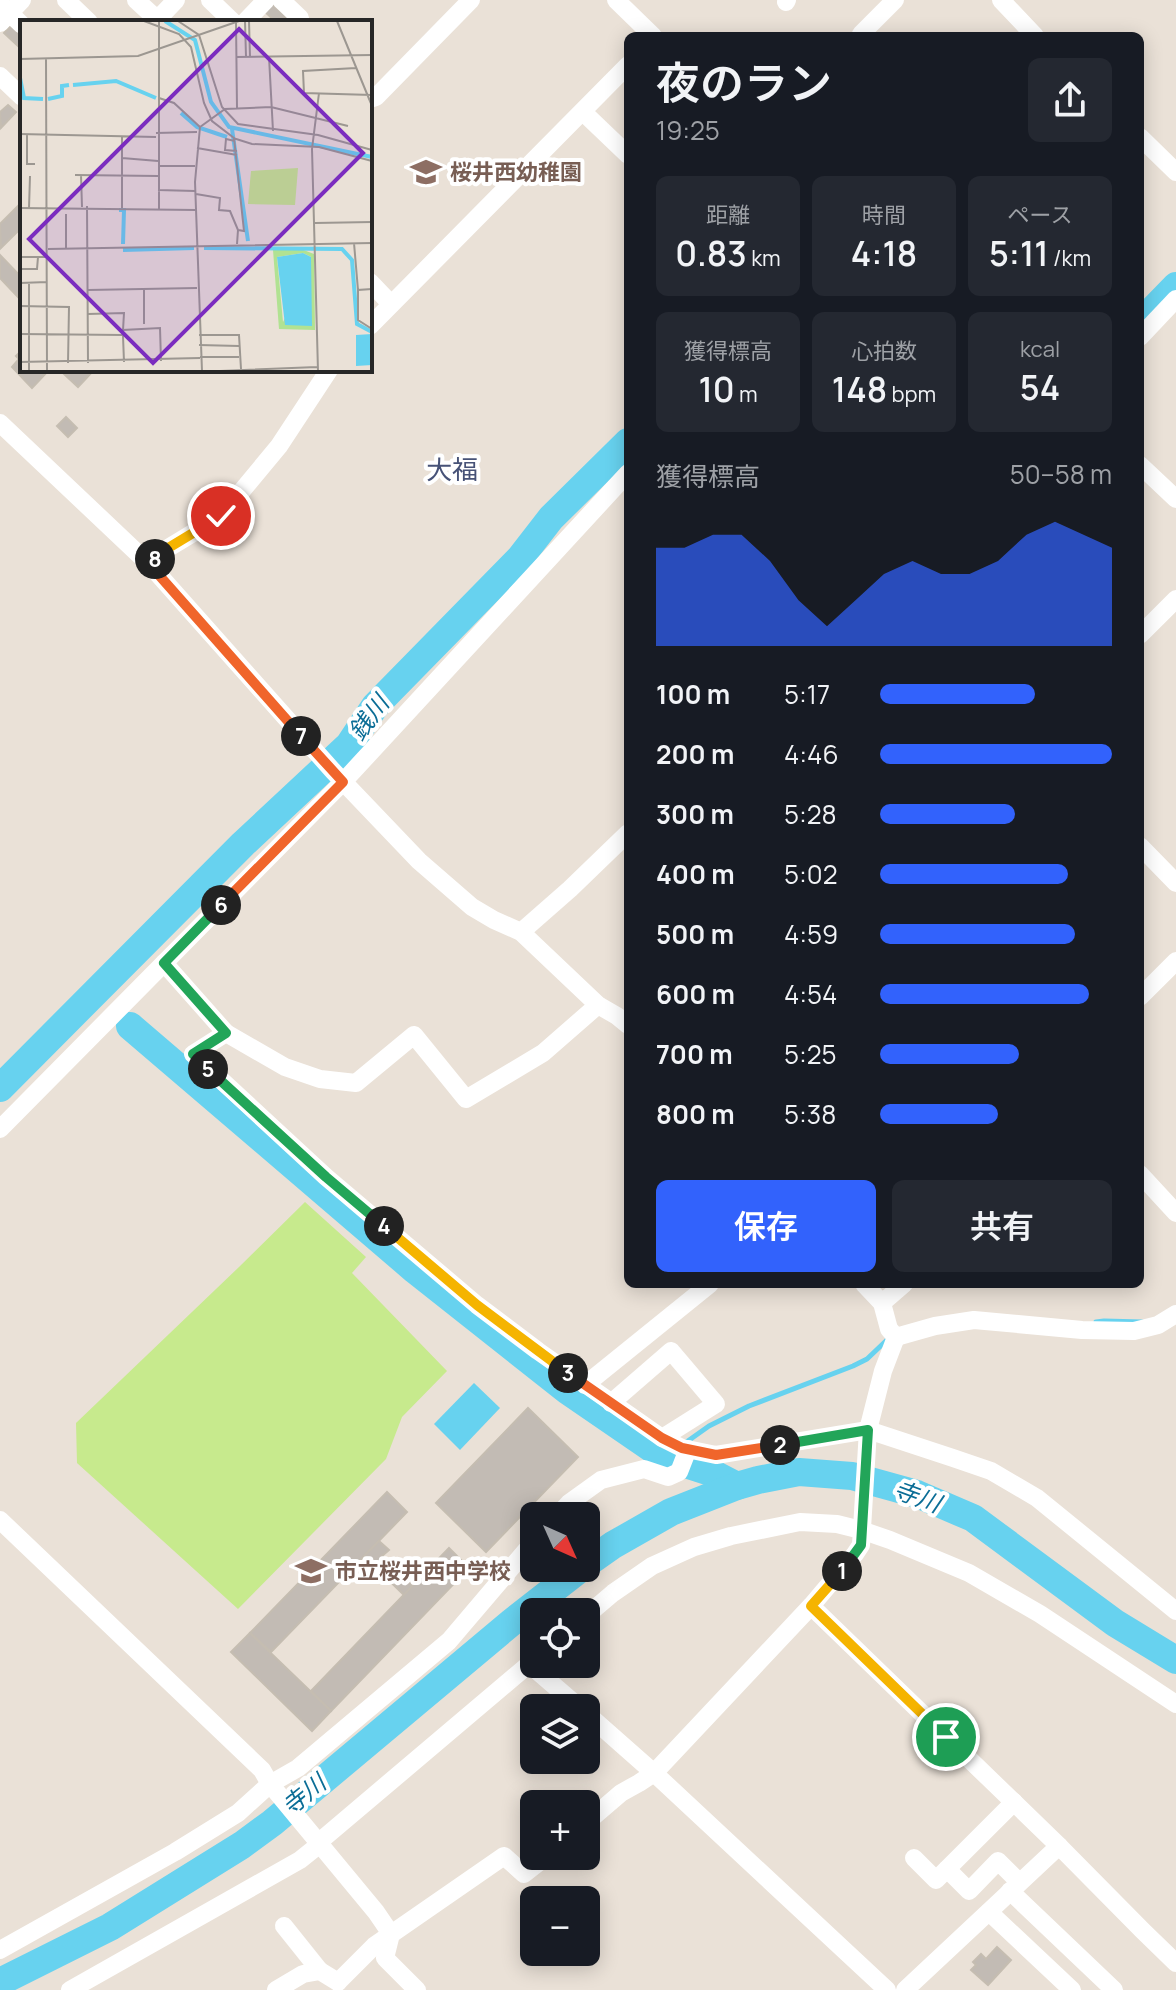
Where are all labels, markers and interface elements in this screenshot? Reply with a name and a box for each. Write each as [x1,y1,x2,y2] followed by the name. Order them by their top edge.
[20,20,372,372] inset map
[656,52,832,112] text: 夜のラン
[1028,58,1112,142] button: share
[656,112,720,148] text: 19:25
[409,155,443,189] school or university icon: 桜井西幼稚園
[450,157,582,187] place label: 桜井西幼稚園
[706,200,750,230] text: 距離
[862,200,906,230] text: 時間
[1008,200,1072,230] text: ペース
[675,230,747,276] text: 0.83
[851,230,917,276] text: 4:18
[989,230,1049,276] text: 5:11
[747,243,781,273] text: km
[1049,243,1091,273] text: /km
[1020,334,1060,364] text: kcal
[684,336,772,366] text: 獲得標高
[851,336,917,366] text: 心拍数
[1020,364,1060,410] text: 54
[698,366,735,412] text: 10
[832,366,887,412] text: 148
[735,379,758,409] text: m
[887,379,936,409] text: bpm
[426,451,478,487] district label: 大福
[1010,456,1112,492] text: 50–58 m
[656,458,760,494] text: 獲得標高
[187,482,255,550] pin
[199,494,243,538] icon: check
[135,539,175,579] pin: 8
[148,544,162,574] text: 8
[656,676,730,712] text: 100 m
[784,676,830,712] text: 5:17
[340,686,397,746] water label: 銭川
[281,716,321,756] pin: 7
[295,721,307,751] text: 7
[656,736,734,772] text: 200 m
[784,736,839,772] text: 4:46
[656,796,734,832] text: 300 m
[784,796,837,832] text: 5:28
[656,856,735,892] text: 400 m
[784,856,837,892] text: 5:02
[201,885,241,925] pin: 6
[214,890,228,920] text: 6
[656,916,734,952] text: 500 m
[784,916,838,952] text: 4:59
[656,976,735,1012] text: 600 m
[784,976,837,1012] text: 4:54
[656,1036,733,1072] text: 700 m
[784,1036,837,1072] text: 5:25
[188,1049,228,1089] pin: 5
[202,1054,214,1084] text: 5
[656,1096,735,1132] text: 800 m
[784,1096,836,1132] text: 5:38
[656,1180,876,1272] button: 保存
[892,1180,1112,1272] button: 共有
[364,1206,404,1246] pin: 4
[377,1211,391,1241] text: 4
[548,1353,588,1393] pin: 3
[562,1358,574,1388] text: 3
[760,1425,800,1465] pin: 2
[773,1430,787,1460] text: 2
[889,1472,949,1520] water label: 寺川
[520,1502,600,1582] north arrow
[520,1502,600,1966] map controls
[822,1551,862,1591] pin: 1
[294,1554,328,1588] school or university icon: 市立桜井西中学校
[335,1556,511,1586] place label: 市立桜井西中学校
[837,1556,847,1586] text: 1
[520,1598,600,1678] button: locate
[520,1694,600,1774] button: layers
[912,1703,980,1771] pin
[924,1715,968,1759] icon: arrive
[274,1764,334,1822] water label: 寺川
[520,1790,600,1870] button: +
[520,1886,600,1966] button: −

